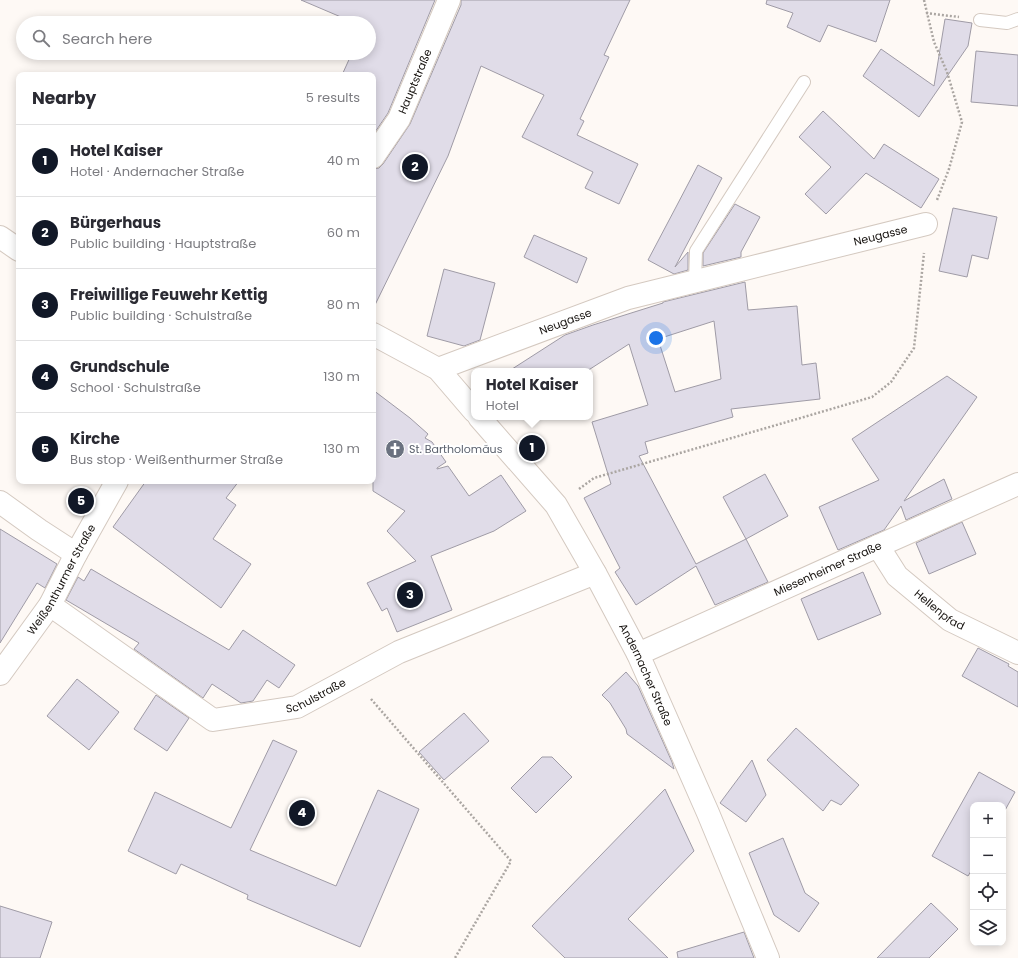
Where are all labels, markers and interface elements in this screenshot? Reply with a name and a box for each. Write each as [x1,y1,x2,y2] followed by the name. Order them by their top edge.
[16,16,376,60] search box
[30,27,52,49] icon: search
[62,28,152,49] text: Search here
[394,46,436,116] street label: Hauptstraße
[32,86,96,110] text: Nearby
[306,88,360,107] text: 5 results
[70,140,163,161] text: Hotel Kaiser
[43,151,47,170] text: 1
[327,151,360,170] text: 40 m
[402,152,428,182] pin: 2
[70,162,244,181] text: Hotel · Andernacher Straße
[70,212,161,233] text: Bürgerhaus
[852,221,909,250] street label: Neugasse
[41,223,49,242] text: 2
[327,223,360,242] text: 60 m
[70,234,256,253] text: Public building · Hauptstraße
[70,284,268,305] text: Freiwillige Feuwehr Kettig
[41,295,49,314] text: 3
[327,295,360,314] text: 80 m
[537,304,594,338] street label: Neugasse
[70,306,252,325] text: Public building · Schulstraße
[646,328,666,348] your location
[70,356,170,377] text: Grundschule
[41,367,49,386] text: 4
[323,367,360,386] text: 130 m
[471,368,593,420] popup
[486,374,578,395] text: Hotel Kaiser
[70,378,201,397] text: School · Schulstraße
[486,396,519,415] text: Hotel
[70,428,120,449] text: Kirche
[519,433,545,463] pin: 1
[384,438,406,460] church icon: St. Bartholomäus
[41,439,49,458] text: 5
[323,439,360,458] text: 130 m
[409,441,503,457] place label: St. Bartholomäus
[70,450,283,469] text: Bus stop · Weißenthurmer Straße
[68,486,94,516] pin: 5
[23,521,99,638] street label: Weißenthurmer Straße
[771,537,884,600] street label: Miesenheimer Straße
[397,580,423,610] pin: 3
[911,586,967,634] street label: Hellenpfad
[615,621,677,728] street label: Andernacher Straße
[285,674,349,717] street label: Schulstraße
[289,798,315,828] pin: 4
[970,802,1006,946] map controls
[970,802,1006,838] button: +
[970,838,1006,874] button: −
[970,874,1006,910] button: locate
[970,910,1006,946] button: layers

